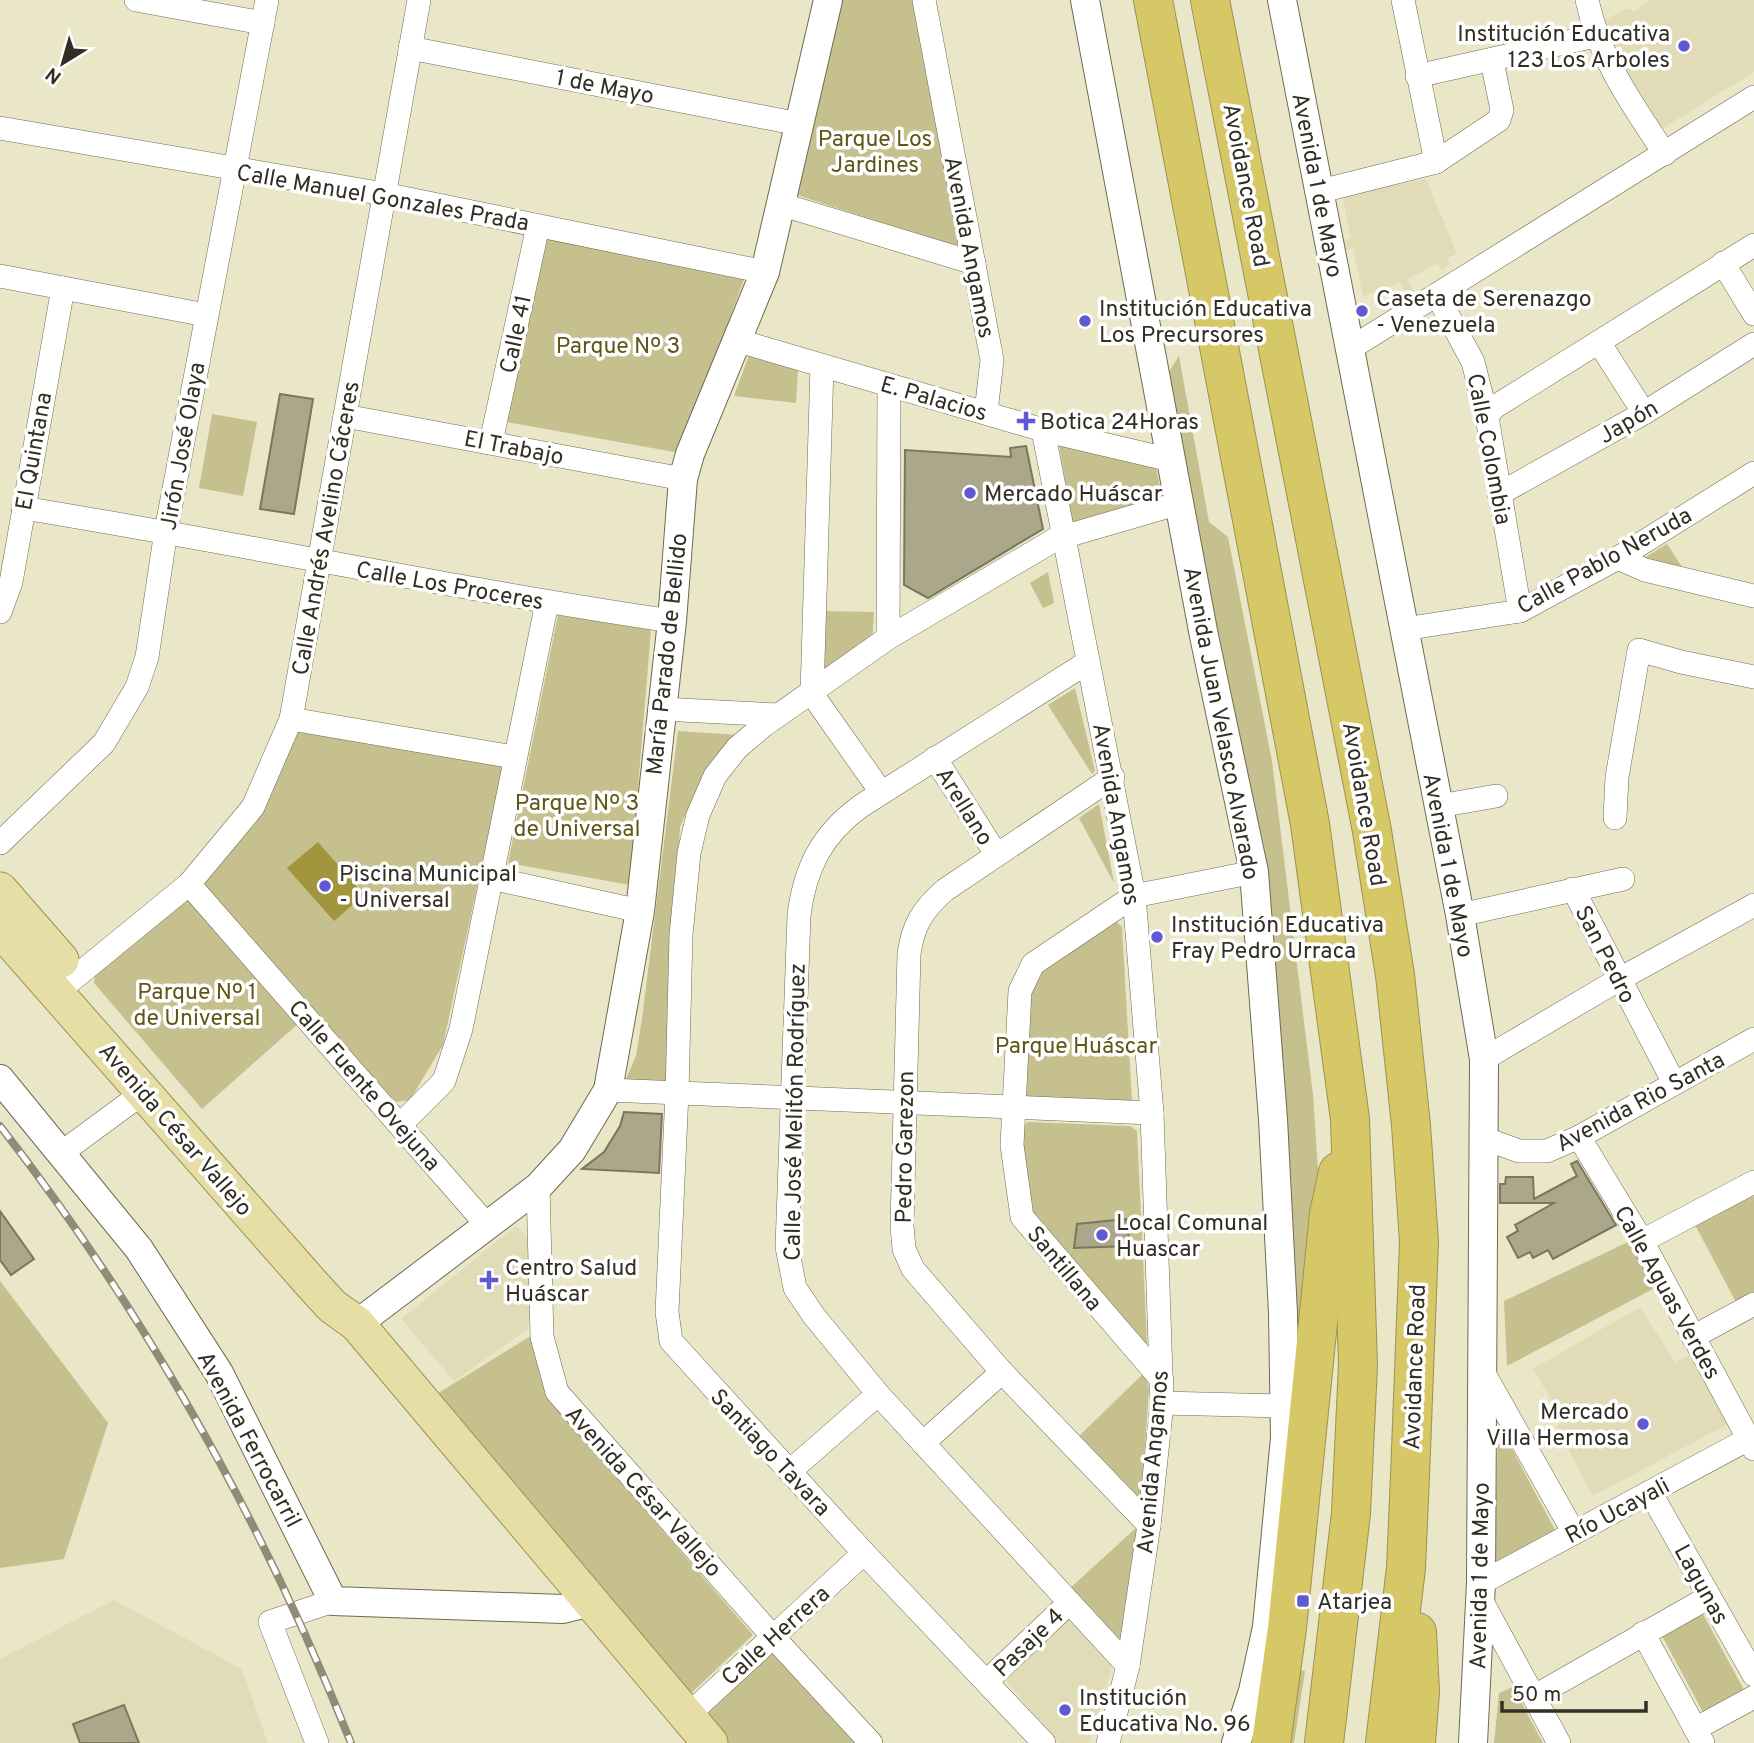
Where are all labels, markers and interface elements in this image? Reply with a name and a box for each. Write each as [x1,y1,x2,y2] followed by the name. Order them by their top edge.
[1457,21,1670,76] place label: Institución Educativa 123 Los Arboles
[28,28,98,98] north arrow
[1676,38,1692,54] marker: Institución Educativa 123 Los Arboles
[41,61,67,89] text: N
[553,65,656,112] street label: 1 de Mayo
[1283,91,1348,280] street label: Avenida 1 de Mayo
[1214,101,1275,270] street label: Avoidance Road
[818,126,932,181] park label: Parque Los Jardines
[936,154,999,341] street label: Avenida Angamos
[234,159,531,239] street label: Calle Manuel Gonzales Prada
[1376,286,1592,341] place label: Caseta de Serenazgo - Venezuela
[495,293,540,376] street label: Calle 41
[1099,296,1312,351] place label: Institución Educativa Los Precursores
[1354,303,1370,319] marker: Caseta de Serenazgo - Venezuela
[1077,313,1093,329] marker: Institución Educativa Los Precursores
[556,333,680,362] park label: Parque Nº 3
[155,360,214,533] street label: Jirón José Olaya
[877,371,990,429] street label: E. Palacios
[1459,371,1516,528] street label: Calle Colombia
[287,379,368,678] street label: Calle Andrés Avelino Cáceres
[11,390,60,513] street label: El Quintana
[1594,395,1664,452] street label: Japón
[1040,409,1199,438] place label: Botica 24Horas
[1018,413,1034,429] marker: Botica 24Horas
[461,426,566,473] street label: El Trabajo
[984,481,1163,510] place label: Mercado Huáscar
[962,485,978,501] marker: Mercado Huáscar
[1513,502,1698,622] street label: Calle Pablo Neruda
[641,532,696,777] street label: María Parado de Bellido
[353,557,546,618] street label: Calle Los Proceres
[1175,564,1264,883] street label: Avenida Juan Velasco Alvarado
[1334,720,1391,889] street label: Avoidance Road
[1084,721,1145,908] street label: Avenida Angamos
[928,763,998,852] street label: Arellano
[1414,771,1479,960] street label: Avenida 1 de Mayo
[513,790,641,845] park label: Parque Nº 3 de Universal
[339,861,517,916] place label: Piscina Municipal - Universal
[317,878,333,894] marker: Piscina Municipal - Universal
[1567,901,1641,1009] street label: San Pedro
[1171,912,1384,967] place label: Institución Educativa Fray Pedro Urraca
[1149,929,1165,945] marker: Institución Educativa Fray Pedro Urraca
[779,963,814,1261] street label: Calle José Melitón Rodríguez
[133,979,261,1034] park label: Parque Nº 1 de Universal
[281,995,446,1178] street label: Calle Fuente Ovejuna
[995,1033,1157,1062] park label: Parque Huáscar
[91,1038,257,1223] street label: Avenida César Vallejo
[1552,1047,1730,1160] street label: Avenida Rio Santa
[891,1070,922,1224] street label: Pedro Garezon
[1606,1201,1726,1385] street label: Calle Aguas Verdes
[1116,1210,1268,1265] place label: Local Comunal Huascar
[1019,1221,1107,1318] street label: Santillana
[1094,1227,1110,1243] marker: Local Comunal Huascar
[505,1255,637,1310] place label: Centro Salud Huáscar
[479,1270,499,1290] marker: Centro Salud Huáscar
[1399,1284,1434,1451] street label: Avoidance Road
[189,1347,306,1533] street label: Avenida Ferrocarril
[1132,1369,1177,1555] street label: Avenida Angamos
[703,1384,836,1523] street label: Santiago Tavara
[1486,1399,1629,1454] place label: Mercado Villa Hermosa
[558,1401,727,1584] street label: Avenida César Vallejo
[1635,1416,1651,1432] marker: Mercado Villa Hermosa
[1561,1473,1675,1552] street label: Río Ucayali
[1465,1482,1498,1670] street label: Avenida 1 de Mayo
[1666,1540,1734,1630] street label: Lagunas
[716,1581,837,1693] street label: Calle Herrera
[1317,1589,1392,1618] place label: Atarjea
[1295,1593,1311,1609] marker: Atarjea
[988,1603,1071,1685] street label: Pasaje 4
[1502,1670,1646,1714] scale bar
[1512,1682,1561,1709] text: 50 m
[1079,1685,1251,1740] place label: Institución Educativa No. 96
[1057,1702,1073,1718] marker: Institución Educativa No. 96

